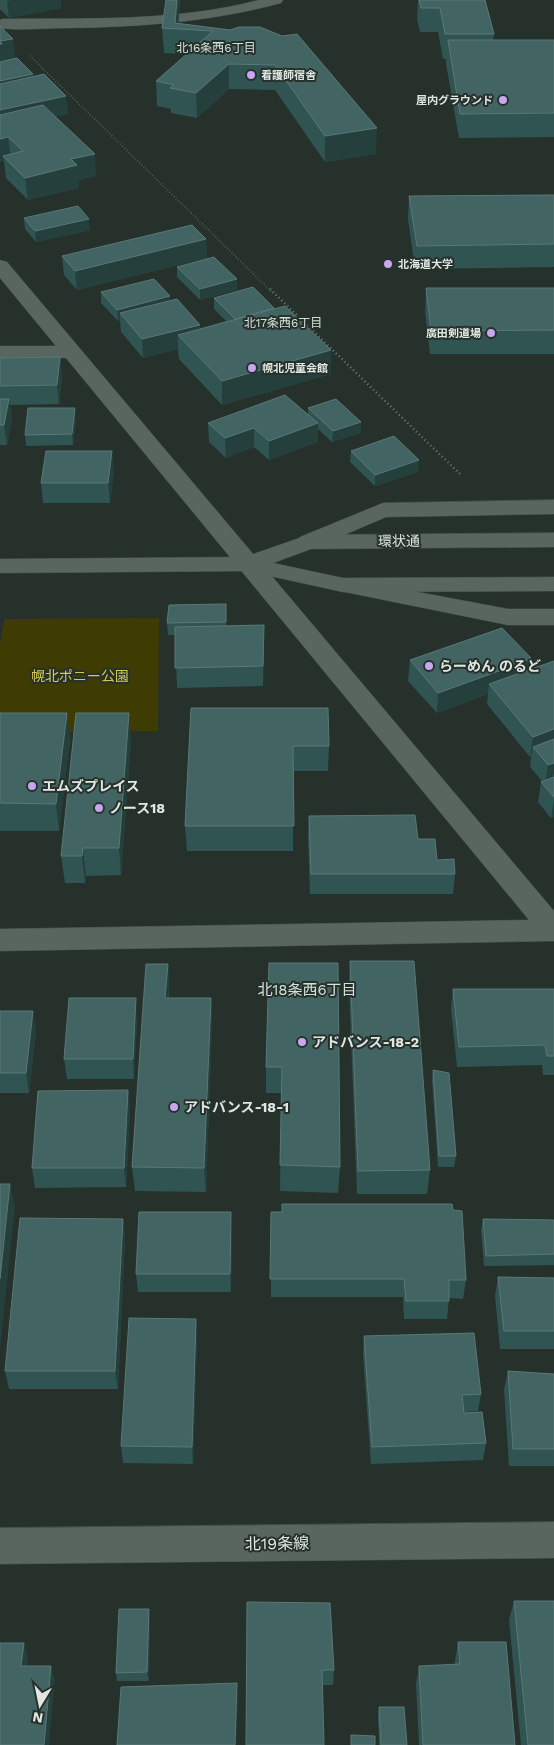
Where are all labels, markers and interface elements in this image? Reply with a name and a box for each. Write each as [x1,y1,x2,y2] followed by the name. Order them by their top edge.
[176,41,256,55] district label: 北16条西6丁目
[245,69,257,81] marker: 看護師宿舎
[261,69,317,82] place label: 看護師宿舎
[416,94,493,107] place label: 屋内グラウンド
[497,94,509,106] marker: 屋内グラウンド
[382,258,394,270] marker: 北海道大学
[398,258,453,271] place label: 北海道大学
[244,316,322,330] district label: 北17条西6丁目
[426,327,481,340] place label: 廣田剣道場
[485,327,497,339] marker: 廣田剣道場
[246,362,258,374] marker: 幌北児童会館
[262,362,328,375] place label: 幌北児童会館
[378,533,420,549] street label: 環状通
[439,658,541,674] place label: らーめん のるど
[423,660,435,672] marker: らーめん のるど
[31,668,129,684] park label: 幌北ポニー公園
[42,778,140,794] place label: エムズプレイス
[26,780,38,792] marker: エムズプレイス
[109,800,165,816] place label: ノース18
[93,802,105,814] marker: ノース18
[257,981,357,999] district label: 北18条西6丁目
[312,1034,419,1050] place label: アドバンス-18-2
[296,1036,308,1048] marker: アドバンス-18-2
[184,1099,289,1115] place label: アドバンス-18-1
[168,1101,180,1113] marker: アドバンス-18-1
[245,1533,309,1554] street label: 北19条線
[15,1680,65,1730] north arrow
[31,1709,44,1727] text: N

